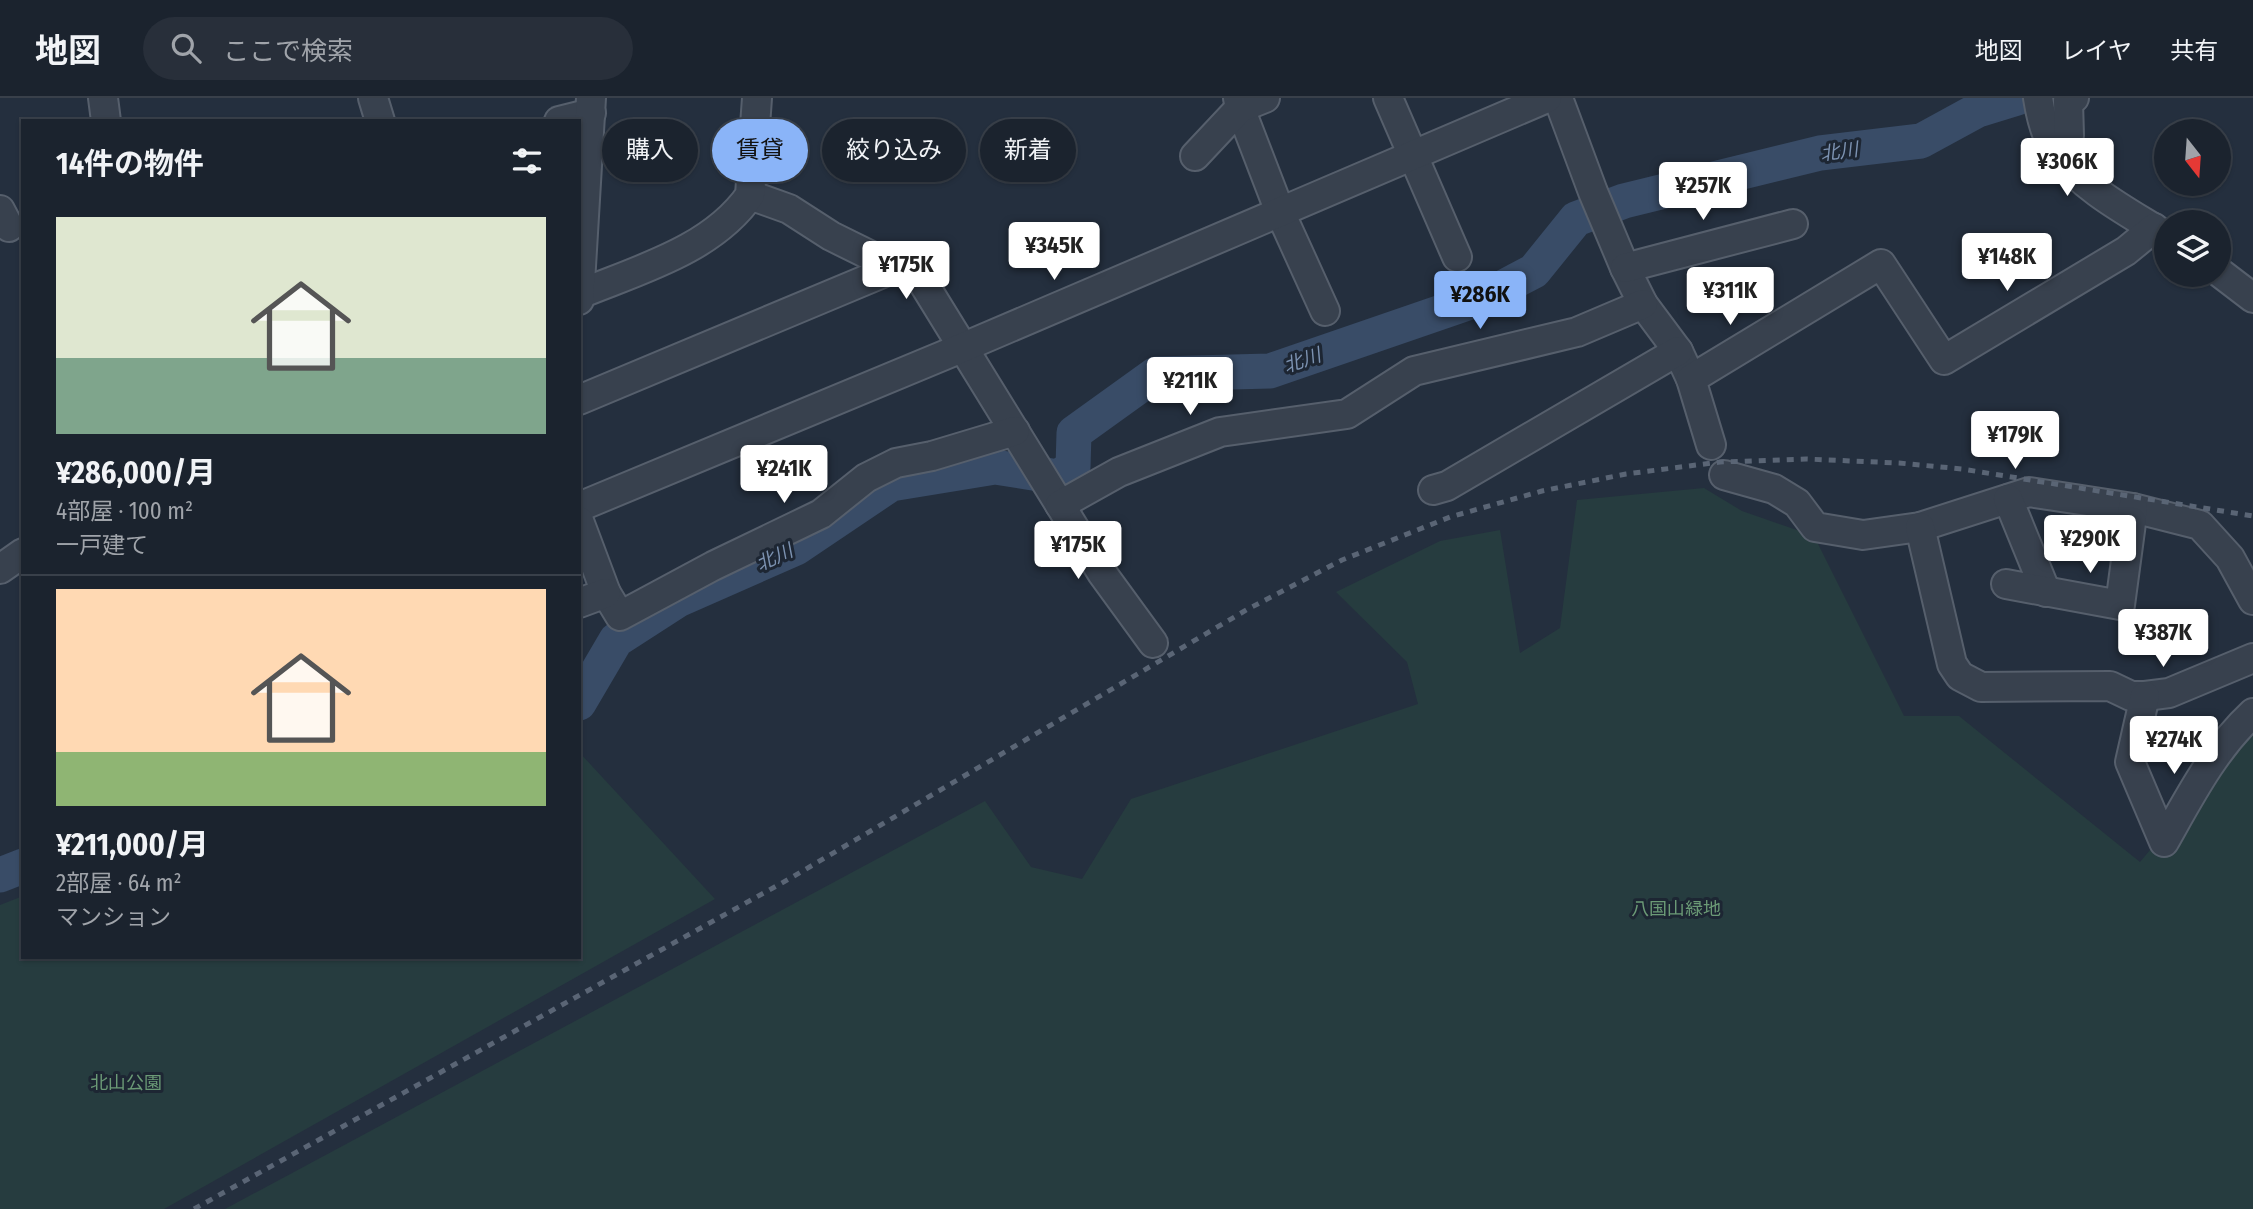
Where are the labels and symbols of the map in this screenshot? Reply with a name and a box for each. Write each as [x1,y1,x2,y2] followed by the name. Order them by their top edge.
[2154,119,2231,196] north arrow
[1819,137,1861,166] water label: 北川
[2018,139,2116,198] pin: ¥306K
[1654,162,1752,222] pin: ¥257K
[1005,222,1103,282] pin: ¥345K
[1958,234,2056,293] pin: ¥148K
[857,242,955,301] pin: ¥175K
[1681,268,1779,327] pin: ¥311K
[1431,272,1529,331] pin: ¥286K
[1280,343,1326,378] water label: 北川
[1141,358,1239,417] pin: ¥211K
[1966,412,2064,471] pin: ¥179K
[735,446,833,505] pin: ¥241K
[2041,516,2139,575] pin: ¥290K
[1029,522,1127,581] pin: ¥175K
[752,538,798,576] water label: 北川
[2114,610,2212,669] pin: ¥387K
[2125,716,2223,776] pin: ¥274K
[1631,898,1721,920] park label: 八国山緑地
[90,1072,162,1094] park label: 北山公園

